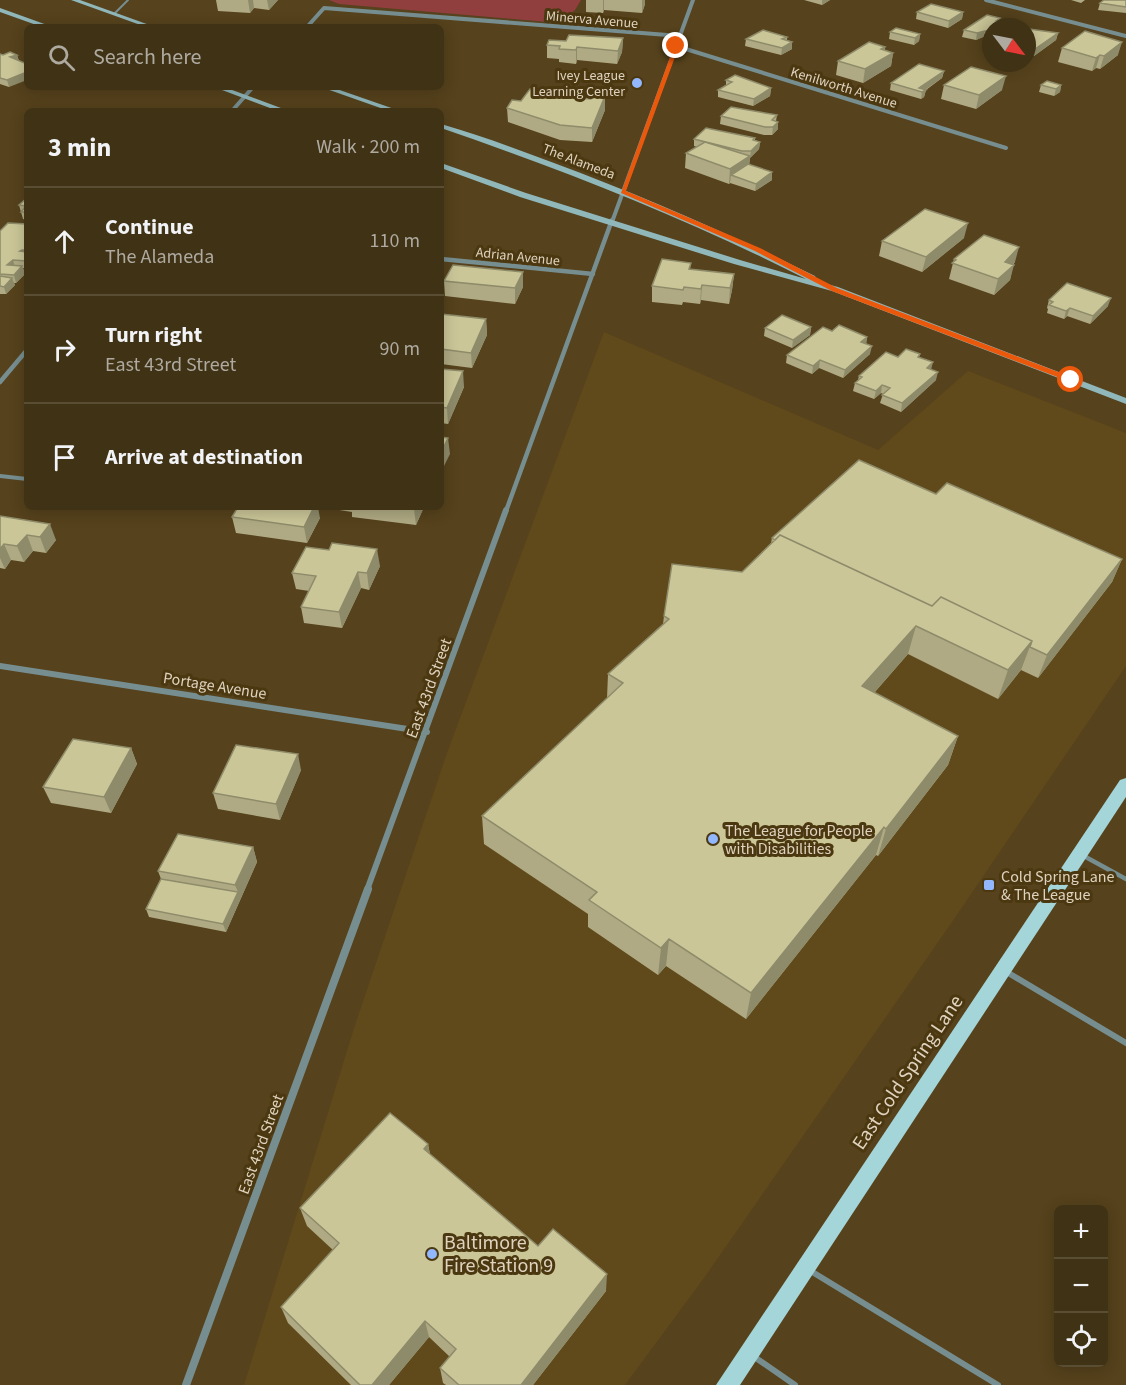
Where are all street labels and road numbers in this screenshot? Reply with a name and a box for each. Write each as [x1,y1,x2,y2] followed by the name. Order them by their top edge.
[545,6,639,34] street label: Minerva Avenue
[788,62,899,114] street label: Kenilworth Avenue
[539,139,618,185] street label: The Alameda
[475,243,561,271] street label: Adrian Avenue
[401,635,457,741] street label: East 43rd Street
[162,667,268,705] street label: Portage Avenue
[846,990,970,1155] street label: East Cold Spring Lane
[233,1091,289,1197] street label: East 43rd Street

